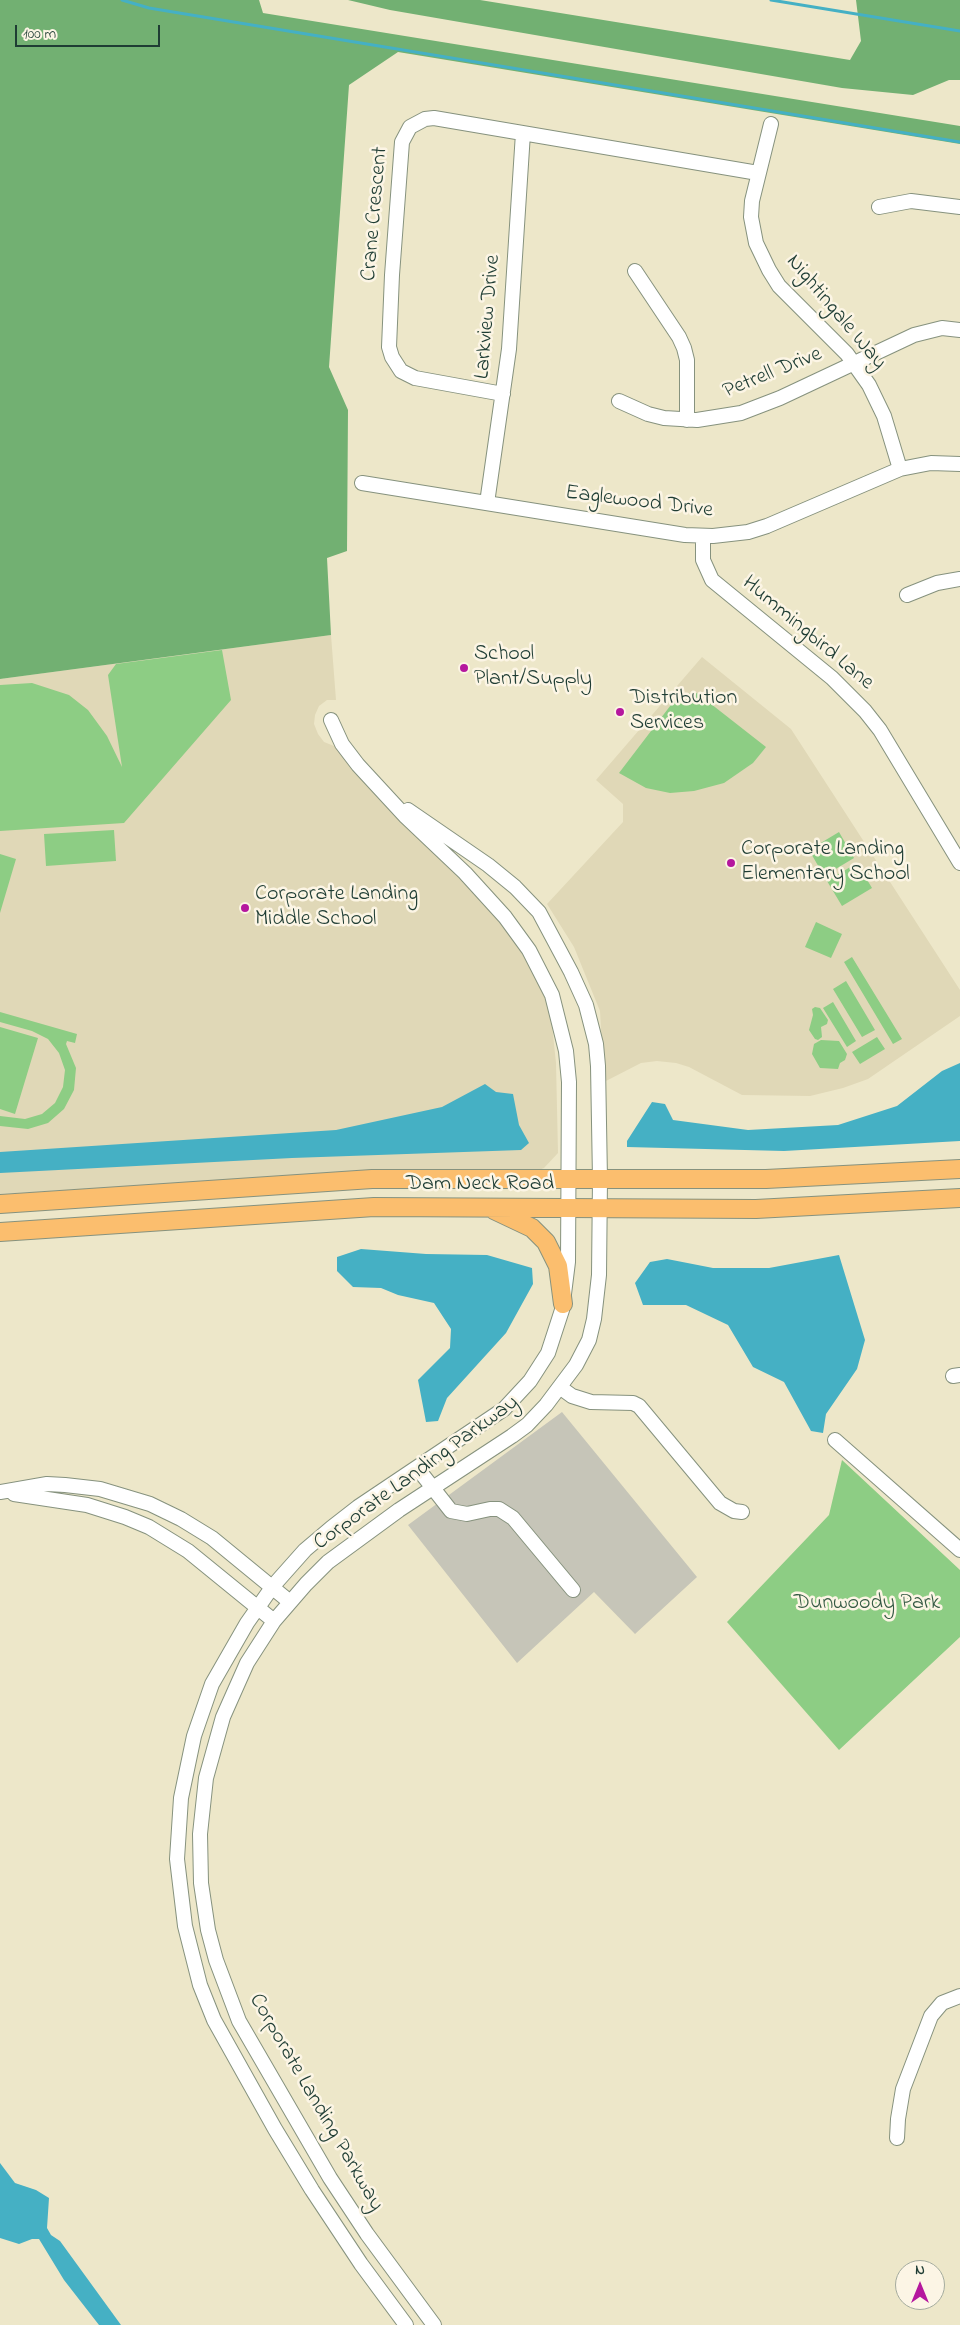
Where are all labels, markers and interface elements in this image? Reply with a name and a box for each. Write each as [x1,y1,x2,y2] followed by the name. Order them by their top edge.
[18,15,162,47] scale bar
[23,23,56,45] text: 100 m
[357,146,395,282] street label: Crane Crescent
[779,250,891,376] street label: Nightingale Way
[470,254,508,380] street label: Larkview Drive
[720,342,826,406] street label: Petrell Drive
[564,481,714,525] street label: Eaglewood Drive
[736,571,878,697] street label: Hummingbird Lane
[474,642,592,694] place label: School Plant/Supply
[458,662,470,674] marker: School Plant/Supply
[630,686,737,738] place label: Distribution Services
[614,706,626,718] marker: Distribution Services
[741,837,910,888] place label: Corporate Landing Elementary School
[725,857,737,869] marker: Corporate Landing Elementary School
[255,882,418,934] place label: Corporate Landing Middle School
[239,902,251,914] marker: Corporate Landing Middle School
[406,1172,554,1198] street label: Dam Neck Road
[309,1391,525,1557] street label: Corporate Landing Parkway
[794,1591,940,1617] park label: Dunwoody Park
[242,1989,388,2217] street label: Corporate Landing Parkway
[895,2260,945,2310] north arrow
[915,2260,925,2281] text: N

